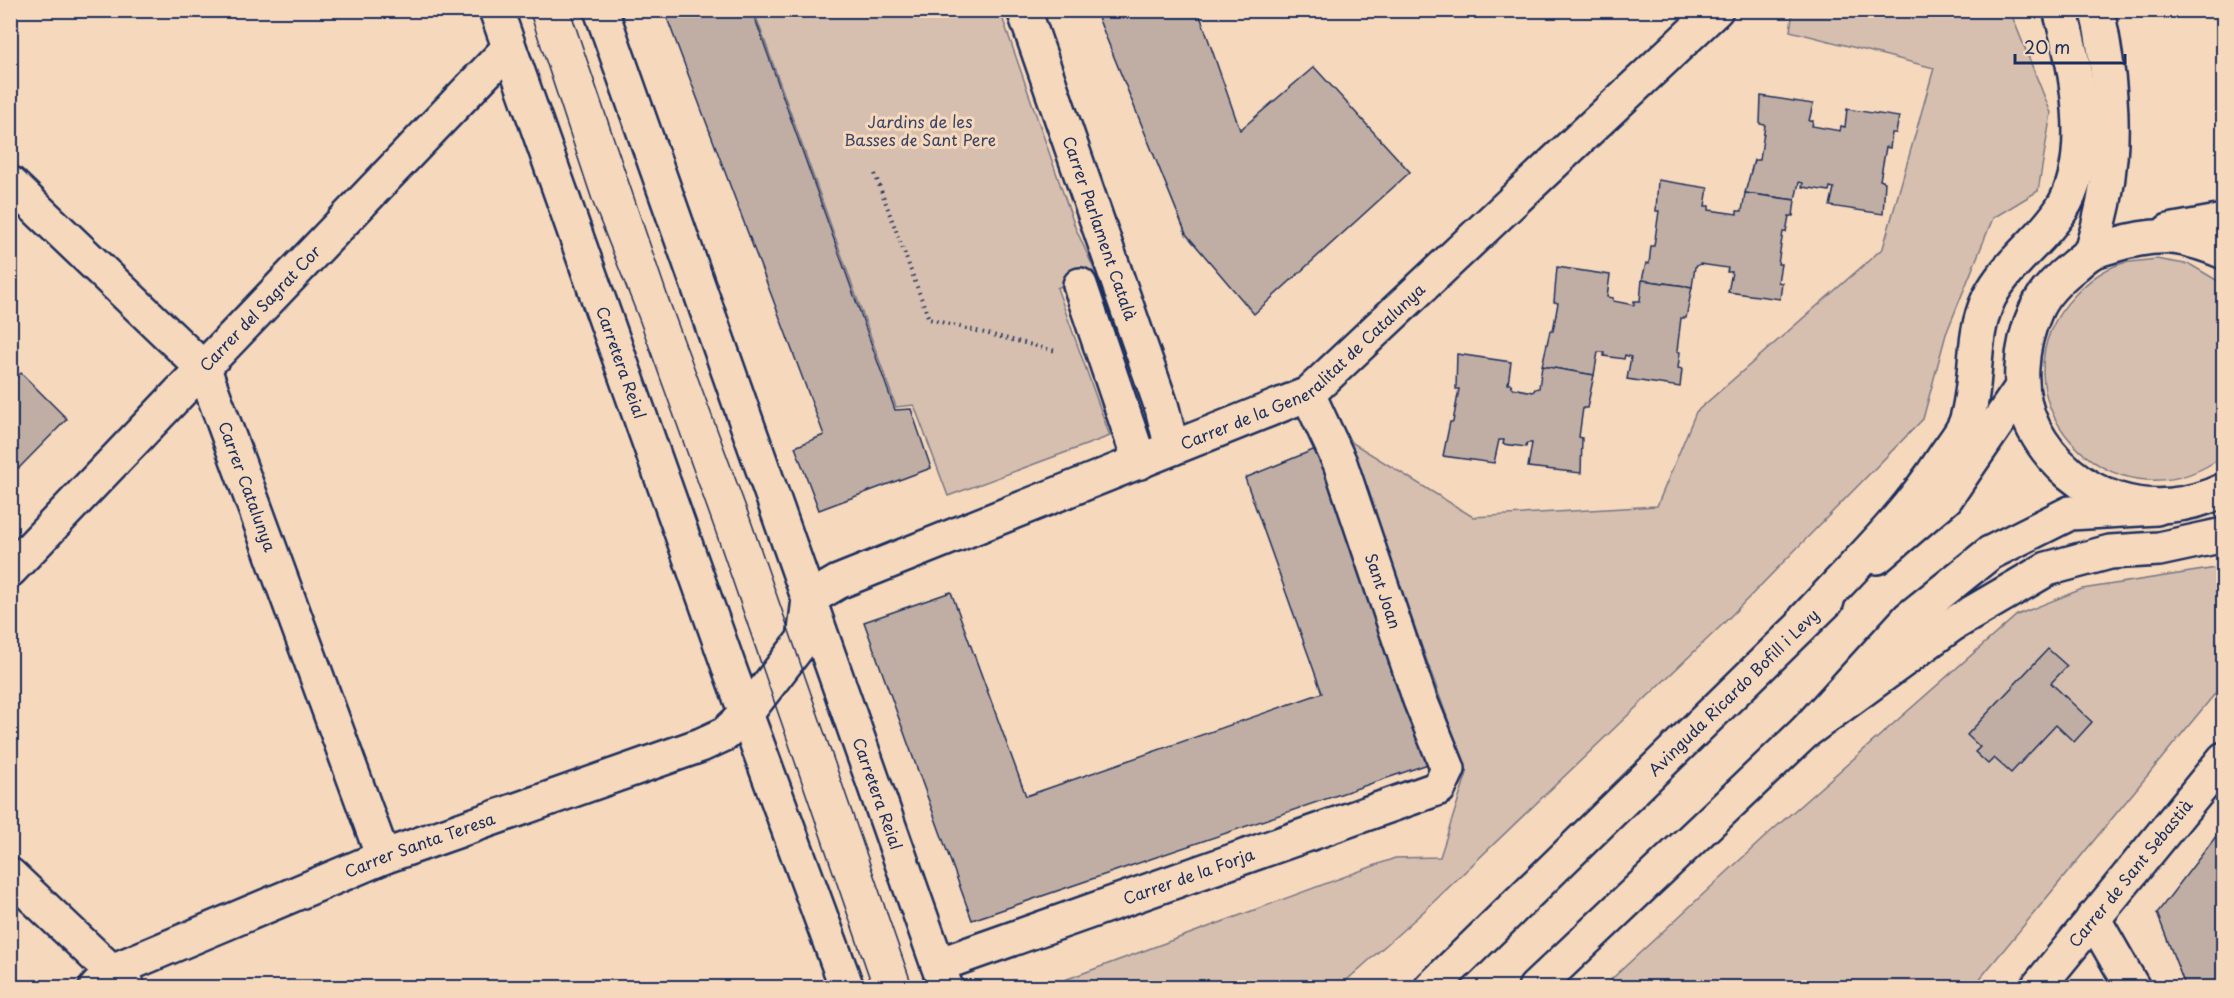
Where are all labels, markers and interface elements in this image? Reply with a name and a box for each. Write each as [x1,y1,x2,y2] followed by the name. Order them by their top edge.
[2015,27,2124,65] scale bar
[2024,33,2070,60] text: 20 m
[844,109,996,151] park label: Jardins de les Basses de Sant Pere
[1058,132,1144,324] street label: Carrer Parlament Català
[193,239,326,376] street label: Carrer del Sagrat Cor
[1176,277,1430,455] street label: Carrer de la Generalitat de Catalunya
[591,303,653,422] street label: Carretera Reial
[213,418,283,555] street label: Carrer Catalunya
[1360,550,1408,632] street label: Sant Joan
[1642,602,1824,781] street label: Avinguda Ricardo Bofill i Levy
[847,734,909,853] street label: Carretera Reial
[2062,793,2198,952] street label: Carrer de Sant Sebastià
[341,806,498,883] street label: Carrer Santa Teresa
[1120,841,1258,910] street label: Carrer de la Forja

